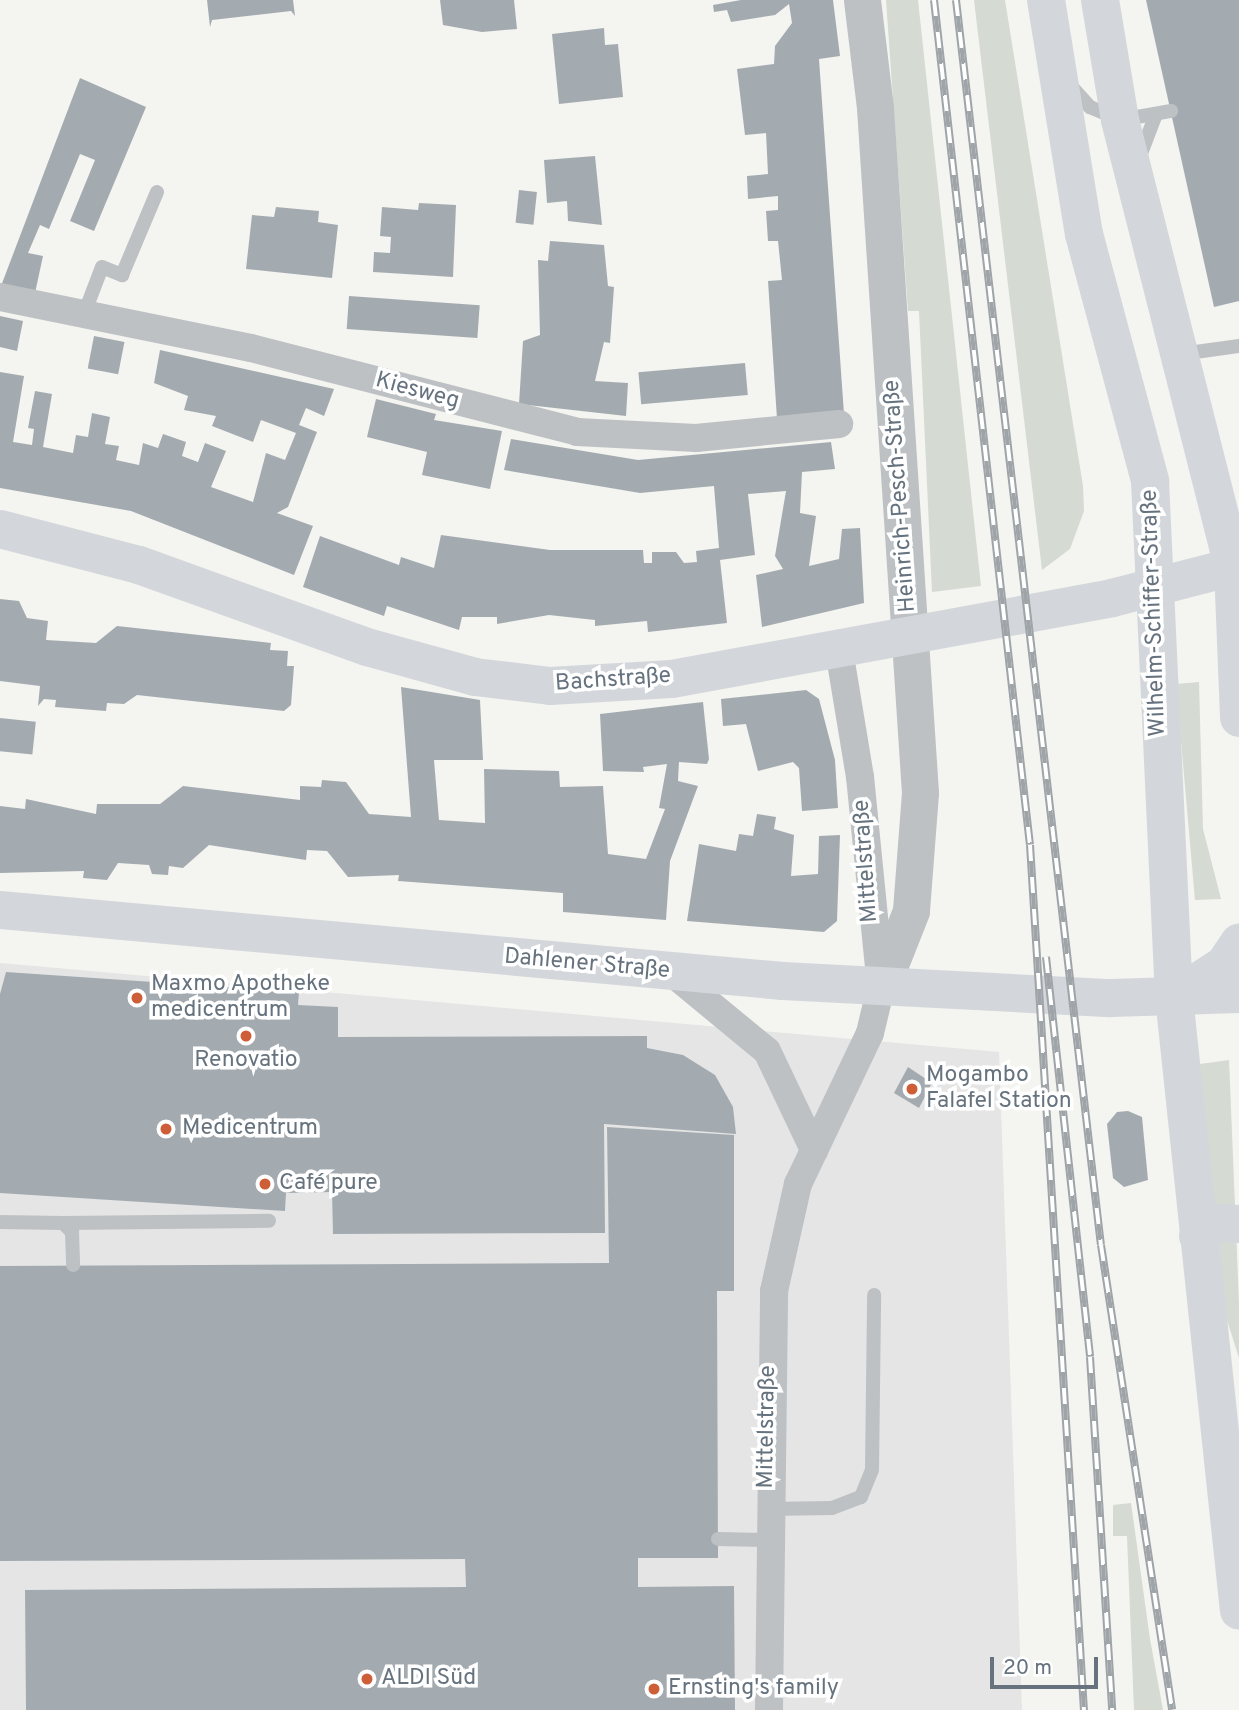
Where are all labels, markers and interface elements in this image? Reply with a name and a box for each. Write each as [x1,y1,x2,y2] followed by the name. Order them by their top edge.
[372,368,462,416] street label: Kiesweg
[879,379,923,613] street label: Heinrich-Pesch-Straße
[1137,489,1173,737] street label: Wilhelm-Schiffer-Straße
[554,663,672,699] street label: Bachstraße
[849,798,885,924] street label: Mittelstraße
[503,944,671,986] street label: Dahlener Straße
[151,971,331,1025] place label: Maxmo Apotheke medicentrum
[129,990,145,1006] marker: Maxmo Apotheke medicentrum
[238,1028,254,1044] marker: Renovatio
[194,1047,298,1075] place label: Renovatio
[926,1062,1072,1116] place label: Mogambo Falafel Station
[904,1081,920,1097] marker: Mogambo Falafel Station
[182,1115,318,1143] place label: Medicentrum
[156,1119,176,1139] marker: Medicentrum
[279,1170,378,1198] place label: Café pure
[257,1176,273,1192] marker: Café pure
[753,1365,783,1489] street label: Mittelstraße
[994,1644,1102,1688] scale bar
[1003,1655,1052,1682] text: 20 m
[381,1665,476,1693] place label: ALDI Süd
[359,1671,375,1687] marker: ALDI Süd
[668,1675,839,1703] place label: Ernsting's family
[646,1681,662,1697] marker: Ernsting's family

